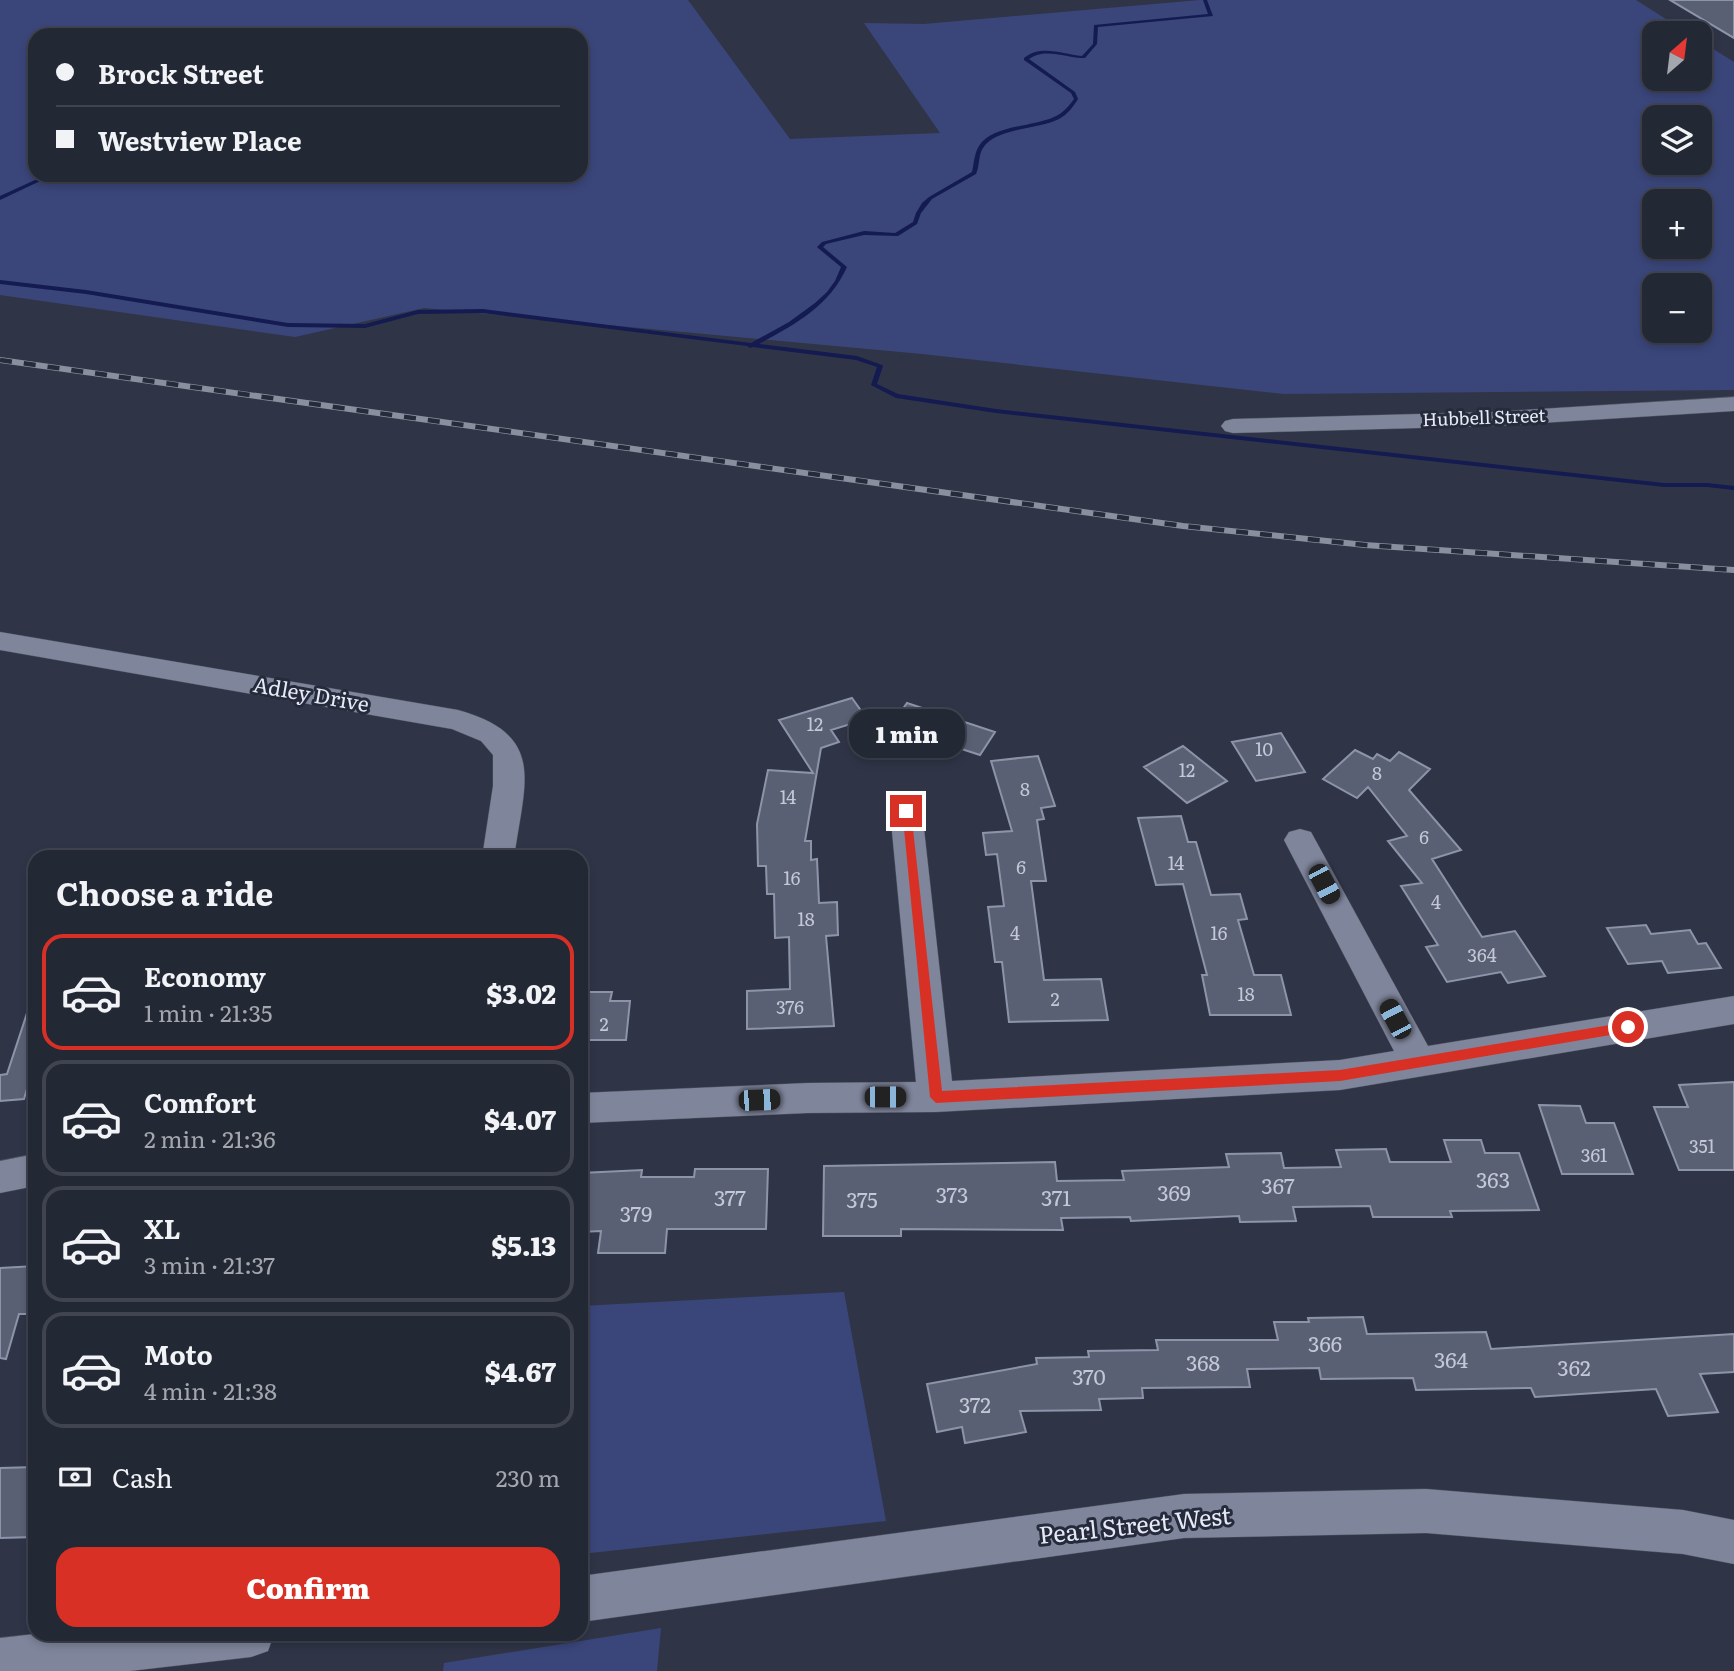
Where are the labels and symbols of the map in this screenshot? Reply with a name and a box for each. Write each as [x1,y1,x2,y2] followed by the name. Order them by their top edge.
[1642,21,1712,91] north arrow
[1422,401,1547,432] street label: Hubbell Street
[251,667,372,718] street label: Adley Drive
[807,710,823,737] house number: 12
[848,710,964,758] callout: 1 min
[1255,735,1273,762] house number: 10
[1179,756,1195,783] house number: 12
[1372,759,1382,786] house number: 8
[1020,775,1030,802] house number: 8
[780,783,796,810] house number: 14
[890,795,922,827] route end
[1419,823,1429,850] house number: 6
[1168,849,1184,876] house number: 14
[1016,853,1026,880] house number: 6
[1305,861,1344,907] car
[784,864,801,891] house number: 16
[1431,888,1441,915] house number: 4
[797,905,815,932] house number: 18
[1010,919,1020,946] house number: 4
[1211,919,1228,946] house number: 16
[1467,941,1497,968] house number: 364
[1237,980,1255,1007] house number: 18
[1050,985,1060,1012] house number: 2
[776,993,804,1020] house number: 376
[1376,996,1415,1042] car
[599,1010,609,1037] house number: 2
[1612,1011,1644,1043] route start
[865,1087,907,1108] car
[738,1089,781,1111] car
[1689,1132,1715,1159] house number: 351
[1581,1141,1607,1168] house number: 361
[1476,1163,1510,1194] house number: 363
[1261,1169,1295,1200] house number: 367
[1157,1176,1191,1207] house number: 369
[936,1178,968,1209] house number: 373
[714,1181,746,1212] house number: 377
[1041,1181,1071,1212] house number: 371
[846,1183,878,1214] house number: 375
[620,1197,652,1228] house number: 379
[1308,1327,1342,1358] house number: 366
[1434,1343,1469,1374] house number: 364
[1186,1346,1220,1377] house number: 368
[1557,1351,1591,1382] house number: 362
[1072,1360,1106,1391] house number: 370
[959,1388,991,1419] house number: 372
[1037,1496,1233,1551] street label: Pearl Street West

